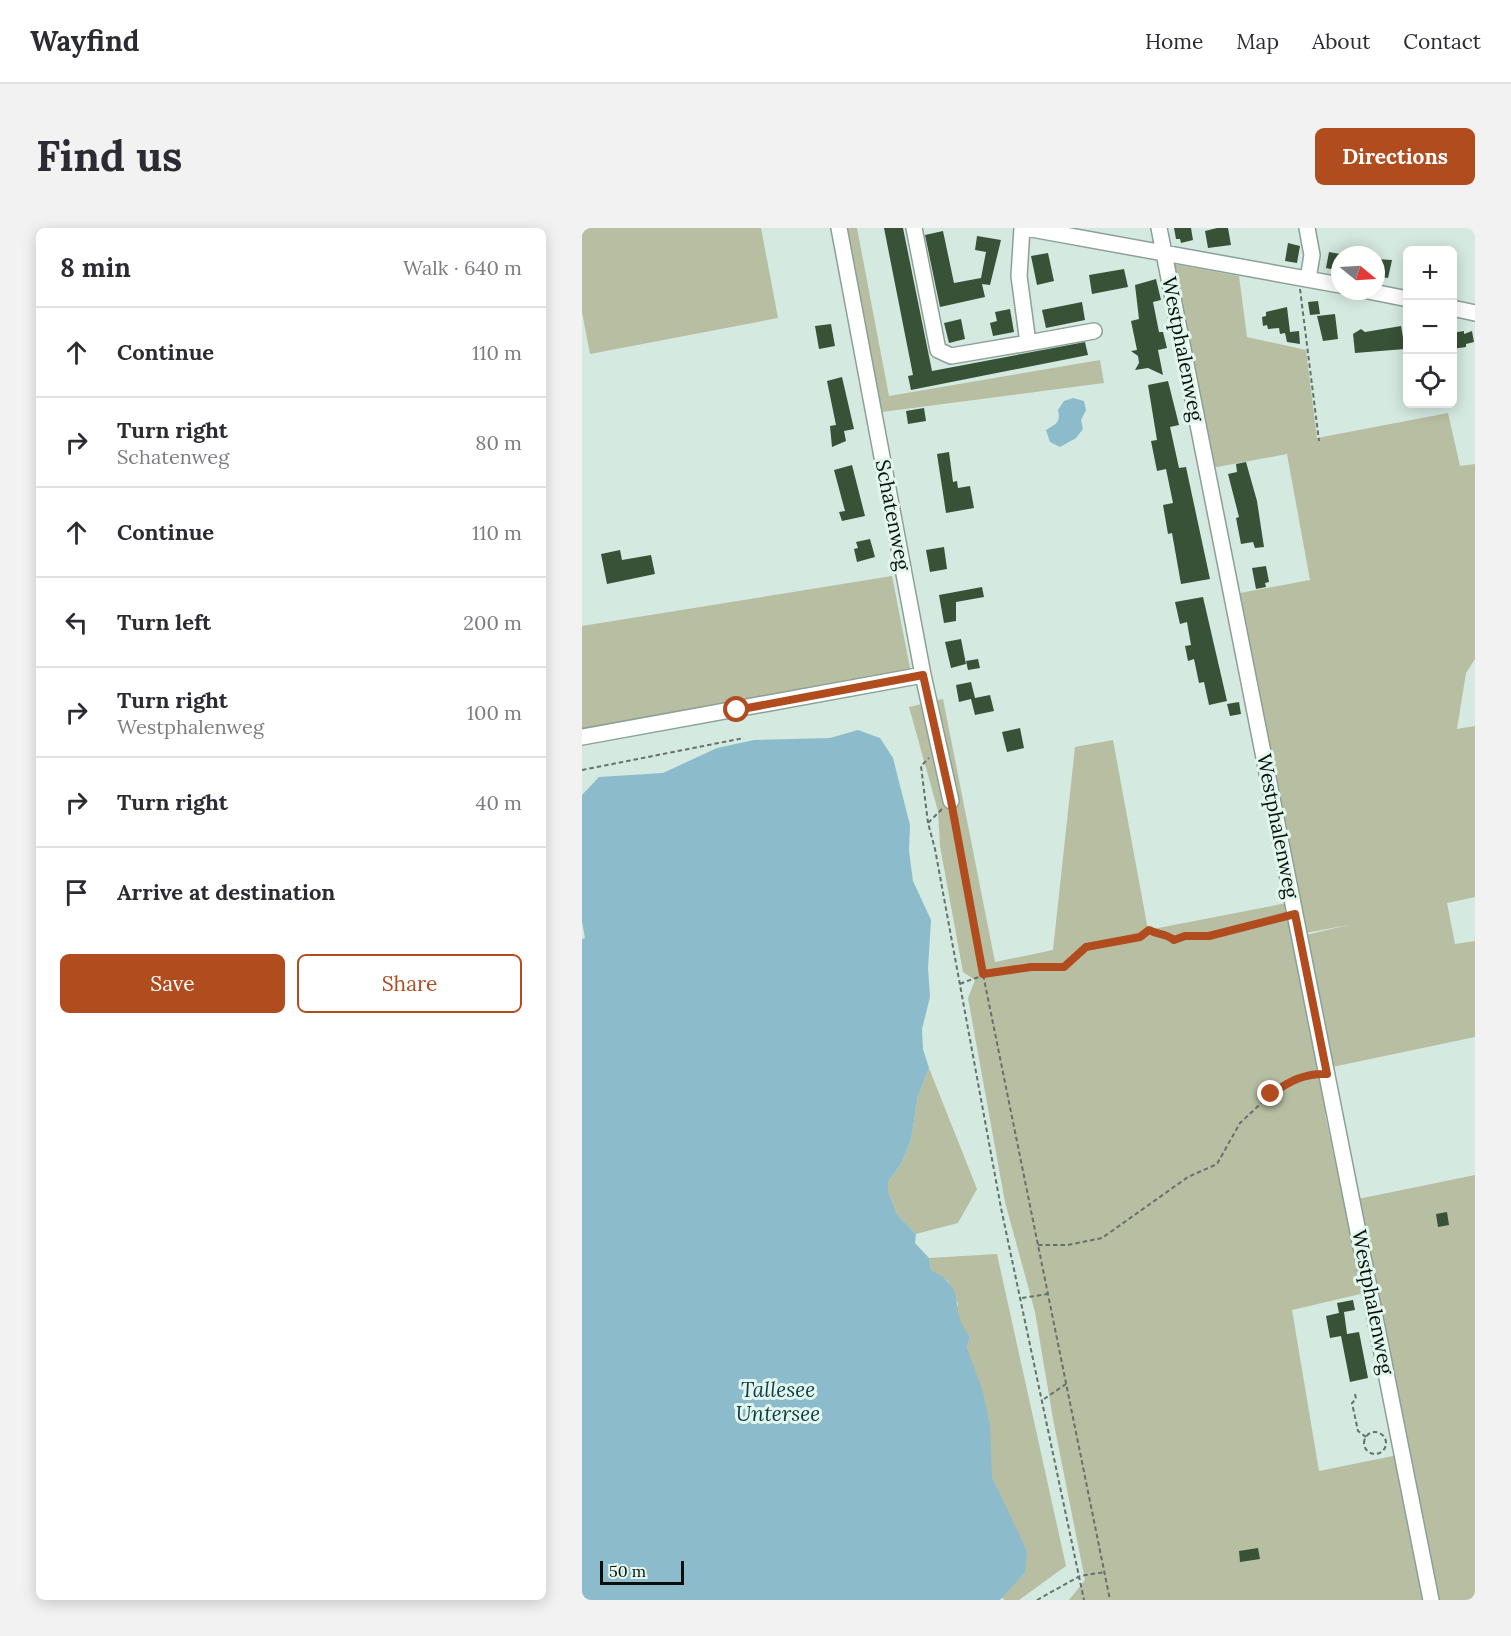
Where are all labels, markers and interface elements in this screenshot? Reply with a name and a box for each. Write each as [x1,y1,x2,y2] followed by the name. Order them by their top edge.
[30,23,139,59] text: Wayfind
[1145,28,1203,55] text: Home
[1236,28,1279,55] text: Map
[1312,28,1370,55] text: About
[1403,28,1481,55] text: Contact
[1315,128,1475,185] button: Directions
[36,129,182,183] text: Find us
[1331,246,1385,300] north arrow
[1403,246,1457,408] map controls
[1403,246,1457,300] button: +
[60,251,131,284] text: 8 min
[403,255,522,280] text: Walk · 640 m
[1157,274,1210,424] street label: Westphalenweg
[1403,300,1457,354] button: −
[60,336,93,369] icon: ahead
[117,338,214,366] text: Continue
[472,340,522,365] text: 110 m
[1403,354,1457,408] button: locate
[117,416,228,444] text: Turn right
[60,426,93,459] icon: right
[475,430,522,455] text: 80 m
[117,444,229,469] text: Schatenweg
[871,457,917,573] street label: Schatenweg
[60,516,93,549] icon: ahead
[117,518,214,546] text: Continue
[472,520,522,545] text: 110 m
[60,606,93,639] icon: left
[117,608,211,636] text: Turn left
[463,610,522,635] text: 200 m
[117,686,228,714] text: Turn right
[60,696,93,729] icon: right
[723,696,749,722] route start
[467,700,522,725] text: 100 m
[117,714,264,739] text: Westphalenweg
[1252,751,1305,901] street label: Westphalenweg
[60,786,93,819] icon: right
[117,788,228,816] text: Turn right
[476,790,522,815] text: 40 m
[60,876,93,909] icon: arrive
[117,878,335,906] text: Arrive at destination
[60,954,285,1013] button: Save
[297,954,522,1013] button: Share
[1257,1080,1283,1106] route end
[1347,1227,1400,1377] street label: Westphalenweg
[736,1376,820,1427] water label: Tallesee Untersee
[600,1558,684,1586] scale bar
[609,1561,646,1581] text: 50 m

